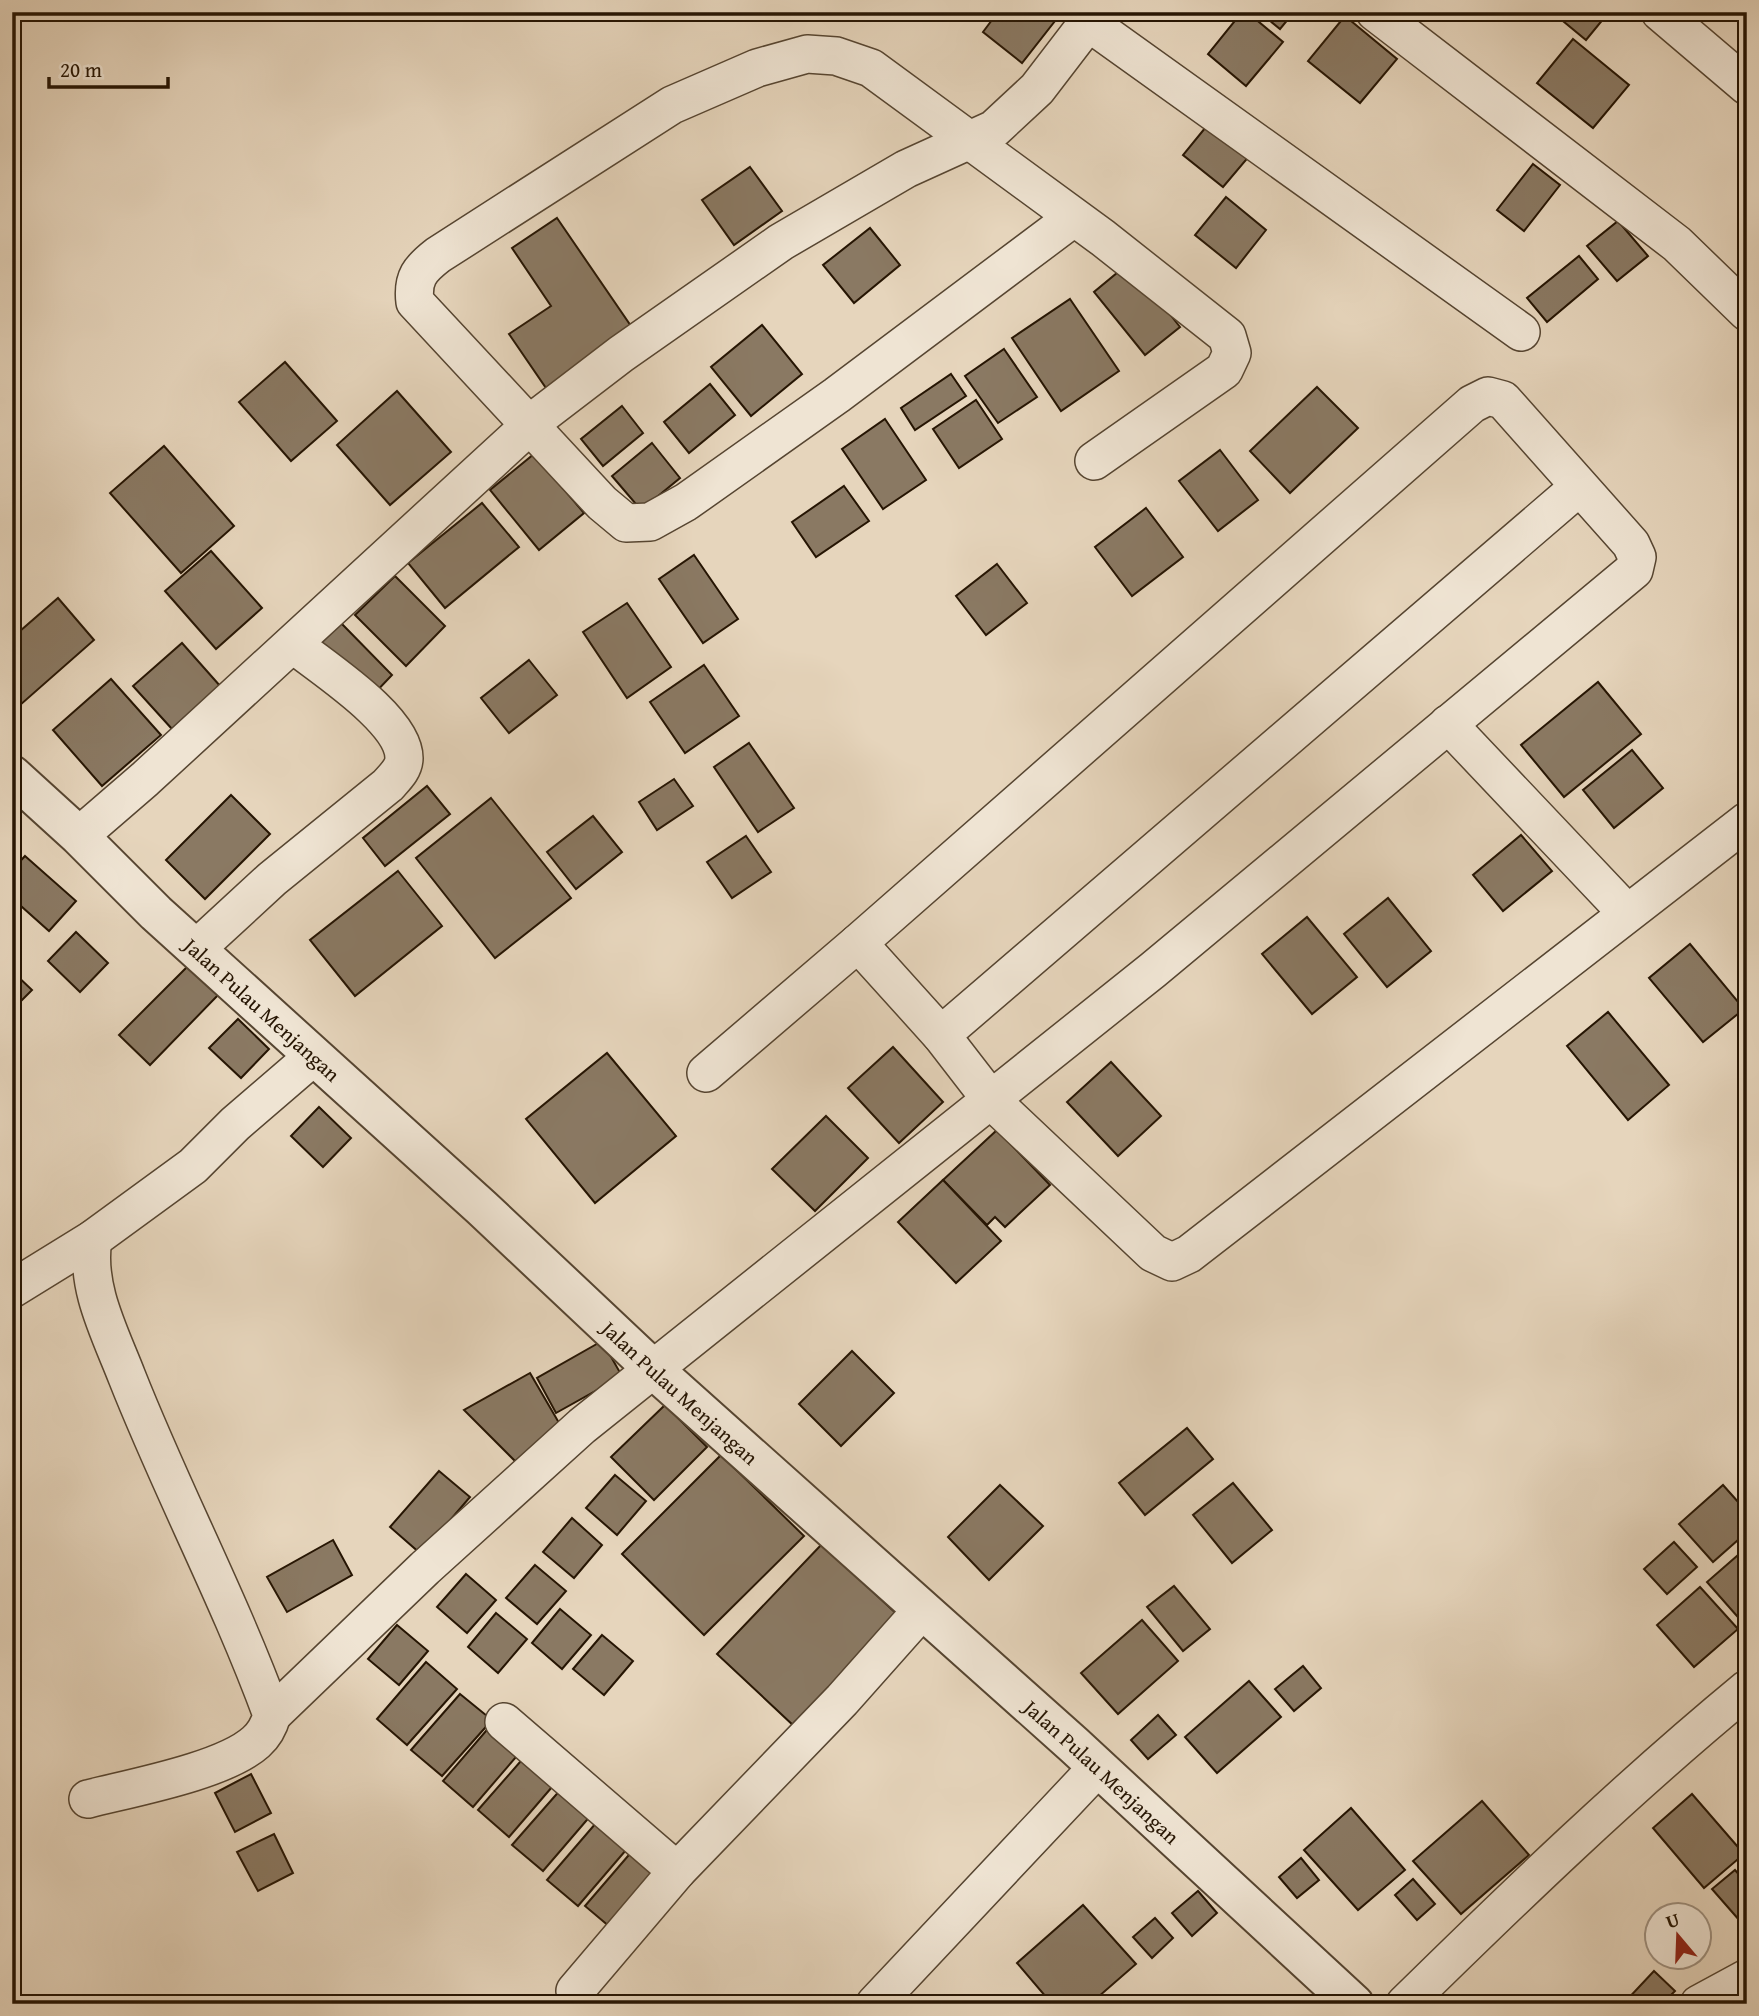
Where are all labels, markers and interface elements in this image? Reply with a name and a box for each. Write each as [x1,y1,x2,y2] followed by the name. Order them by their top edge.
[49,46,168,90] scale bar
[60,54,102,85] text: 20 m
[175,928,348,1089] street label: Jalan Pulau Menjangan
[593,1311,766,1472] street label: Jalan Pulau Menjangan
[1015,1690,1187,1851] street label: Jalan Pulau Menjangan
[1644,1900,1714,1970] north arrow
[1662,1905,1683,1935] text: U

